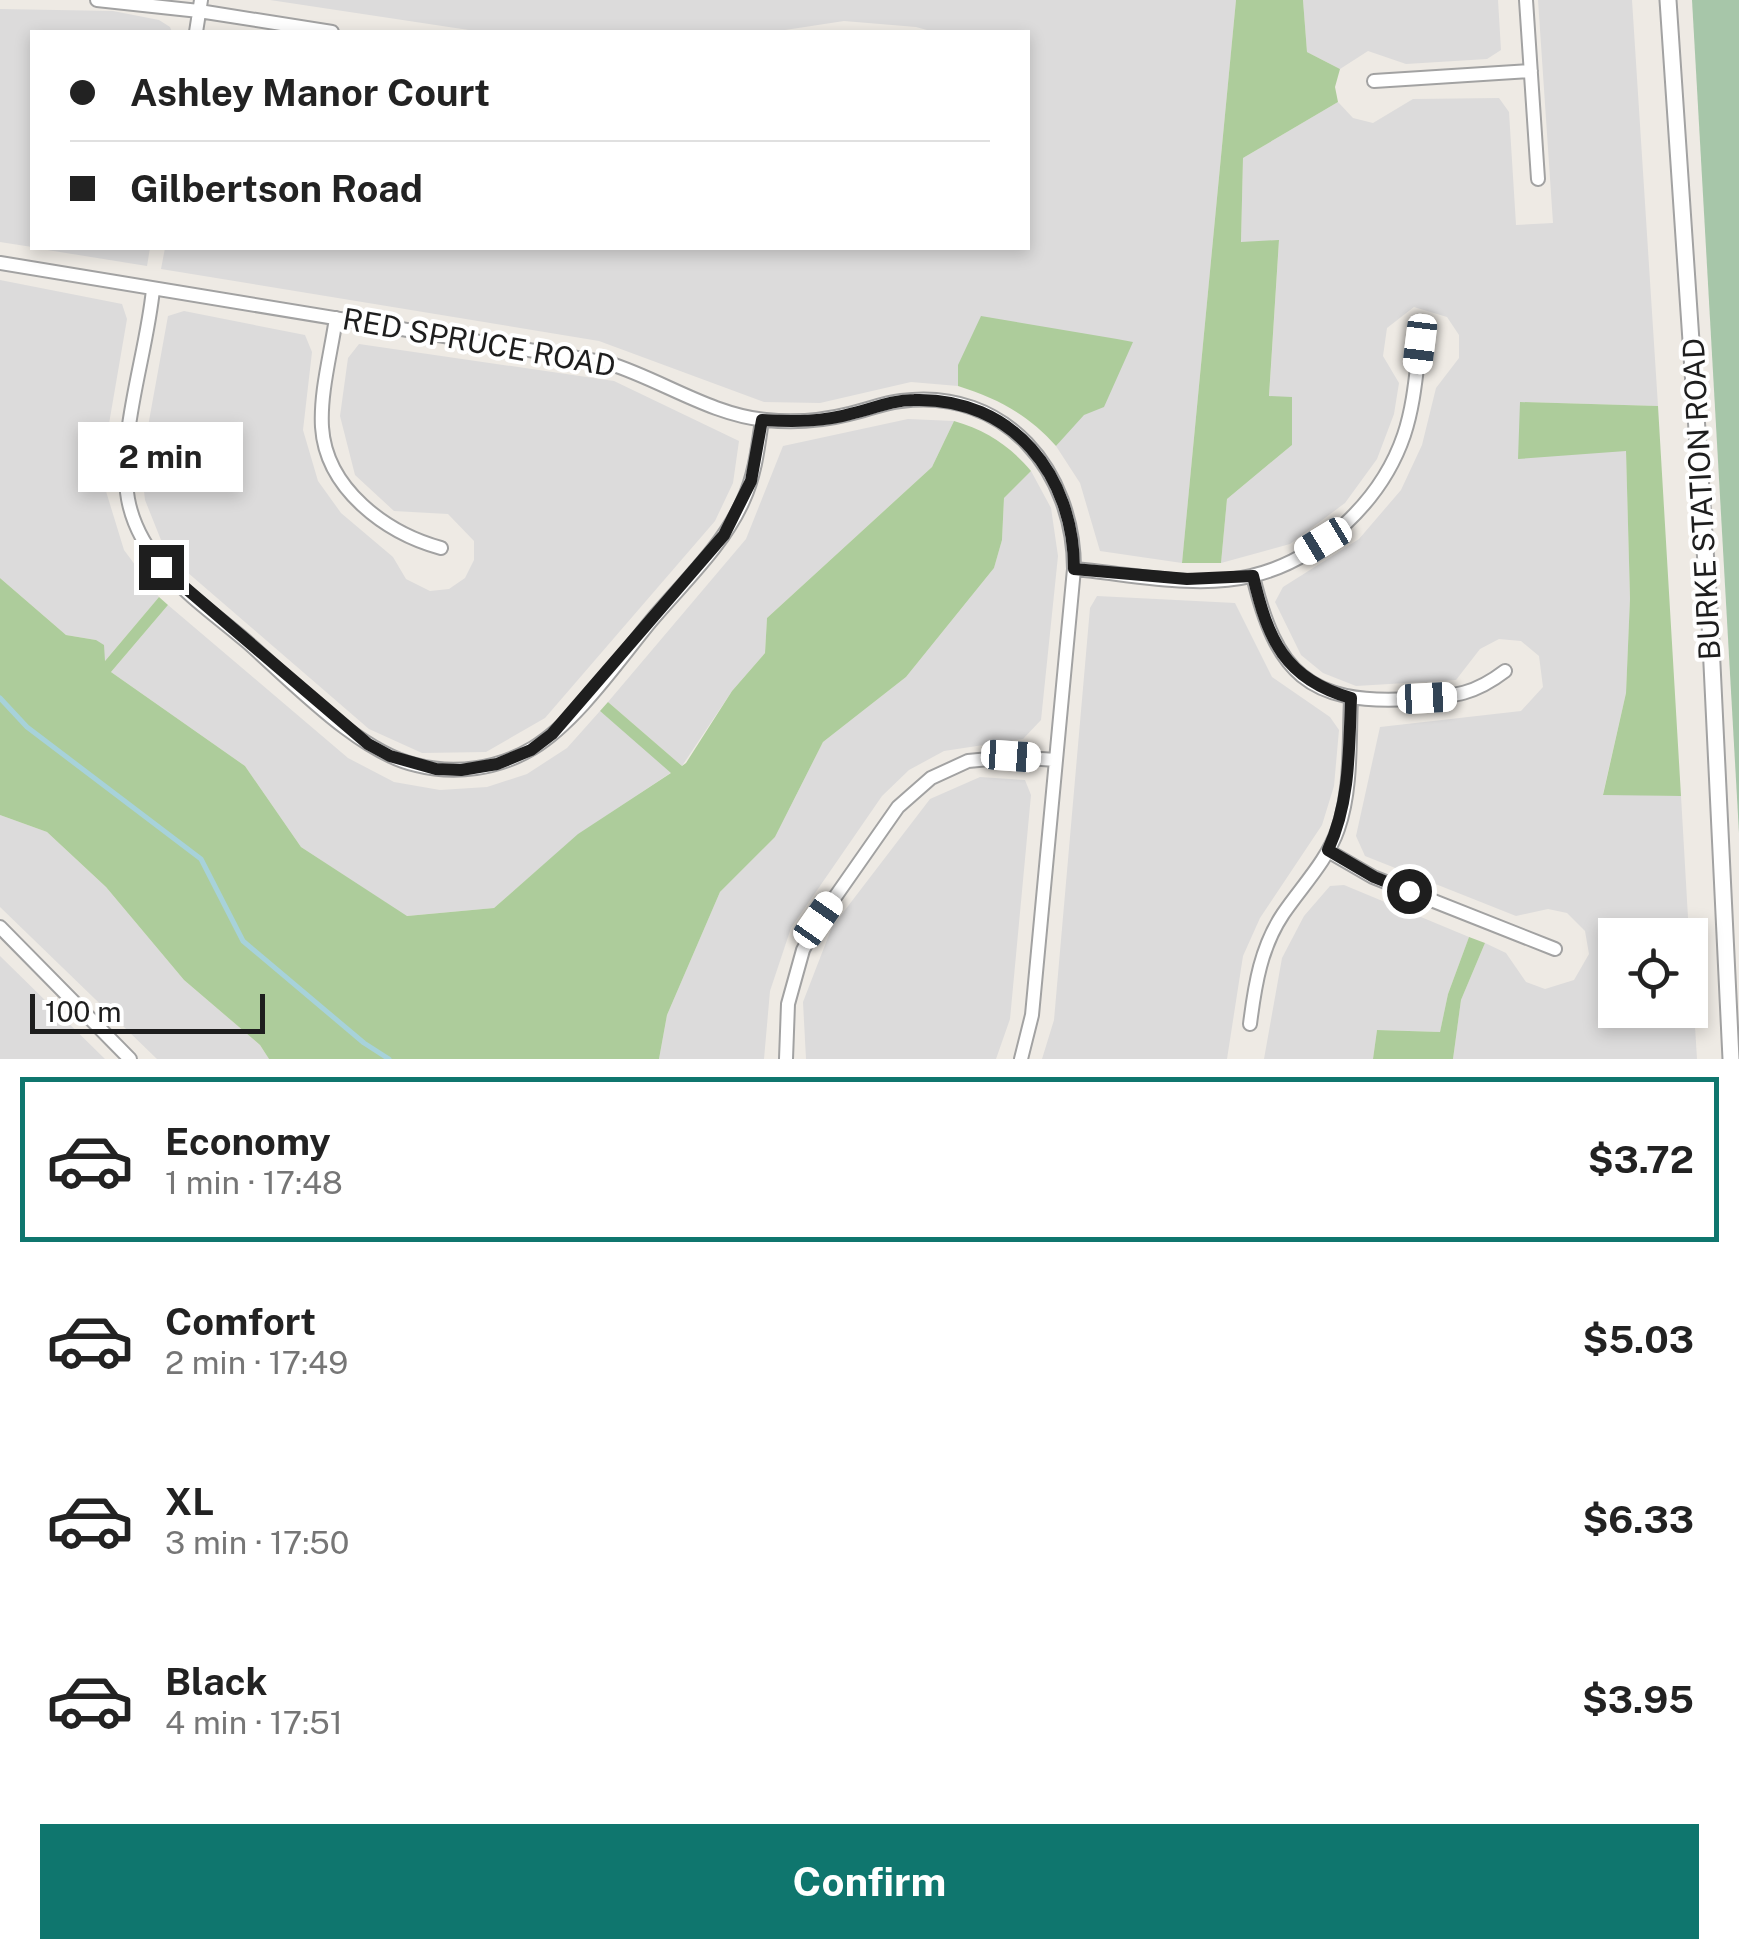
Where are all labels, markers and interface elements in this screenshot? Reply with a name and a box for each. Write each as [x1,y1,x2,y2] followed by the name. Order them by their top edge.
[130,70,490,115] text: Ashley Manor Court
[130,166,423,211] text: Gilbertson Road
[340,300,619,384] street label: RED SPRUCE ROAD
[1401,312,1439,376] car
[1675,337,1727,661] street label: BURKE STATION ROAD
[79,422,244,492] callout: 2 min
[119,438,202,475] text: 2 min
[1290,513,1356,569] car
[139,545,184,590] route end
[1396,681,1458,715] car
[980,739,1042,773] car
[1387,869,1432,914] route start
[789,887,847,953] car
[1598,918,1708,1028] map controls
[1598,918,1708,1028] button: locate
[30,989,265,1034] scale bar
[45,995,122,1028] text: 100 m
[45,1115,135,1205] icon: car
[165,1119,331,1164] text: Economy
[1588,1137,1694,1182] text: $3.72
[165,1164,343,1201] text: 1 min · 17:48
[45,1295,135,1385] icon: car
[165,1299,316,1344] text: Comfort
[1583,1317,1694,1362] text: $5.03
[165,1344,348,1381] text: 2 min · 17:49
[45,1475,135,1565] icon: car
[165,1479,214,1524] text: XL
[1582,1497,1694,1542] text: $6.33
[165,1524,349,1561] text: 3 min · 17:50
[45,1655,135,1745] icon: car
[165,1659,268,1704] text: Black
[1582,1677,1694,1722] text: $3.95
[165,1704,343,1741] text: 4 min · 17:51
[40,1824,1699,1939] button: Confirm

